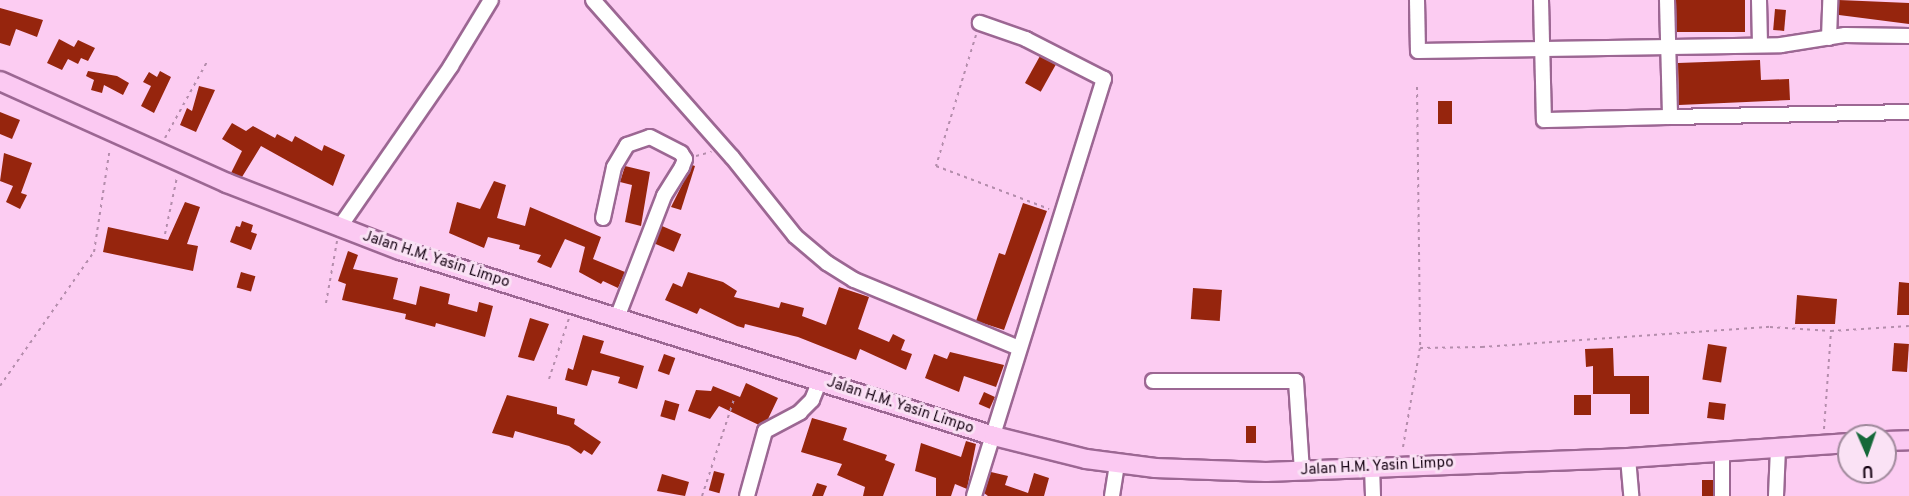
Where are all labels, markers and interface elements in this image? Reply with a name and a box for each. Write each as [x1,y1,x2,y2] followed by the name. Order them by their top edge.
[360,228,512,292] street label: Jalan H.M. Yasin Limpo
[824,374,976,438] street label: Jalan H.M. Yasin Limpo
[1837,424,1897,484] north arrow
[1300,454,1454,480] street label: Jalan H.M. Yasin Limpo
[1862,460,1874,480] text: U

